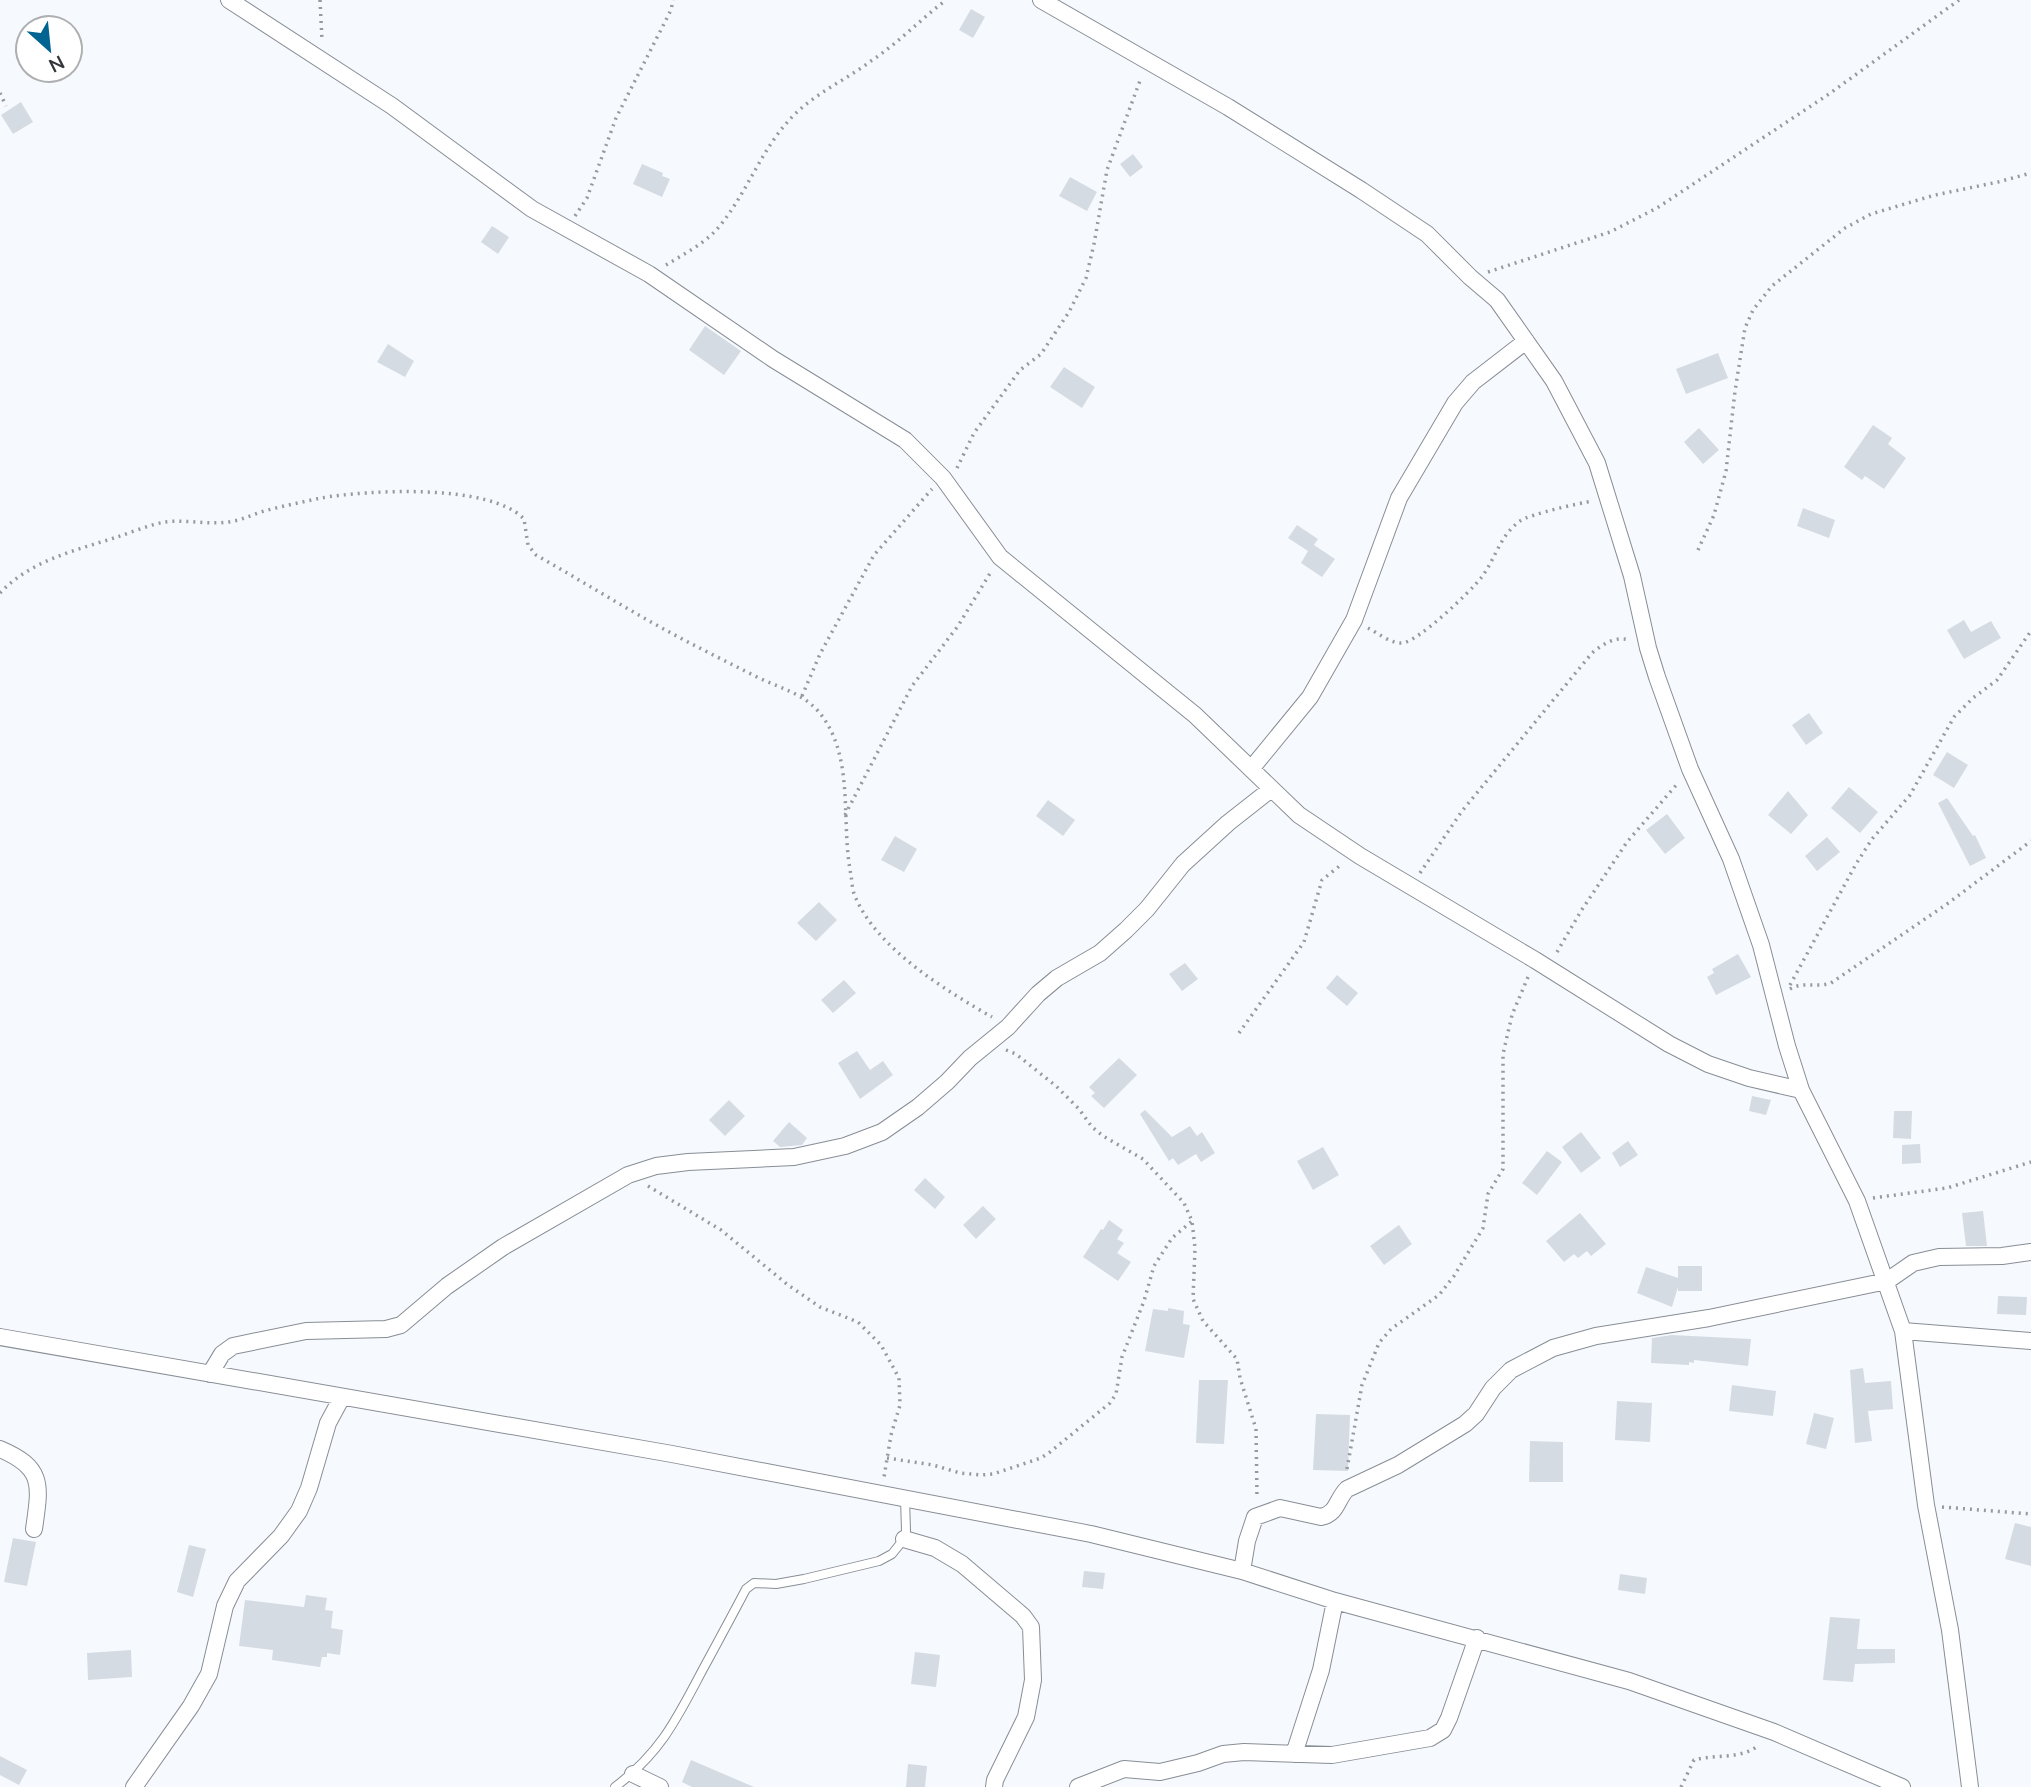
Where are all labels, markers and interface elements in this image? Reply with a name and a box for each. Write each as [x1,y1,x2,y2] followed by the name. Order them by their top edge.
[14,14,84,84] north arrow
[45,50,69,78] text: N

